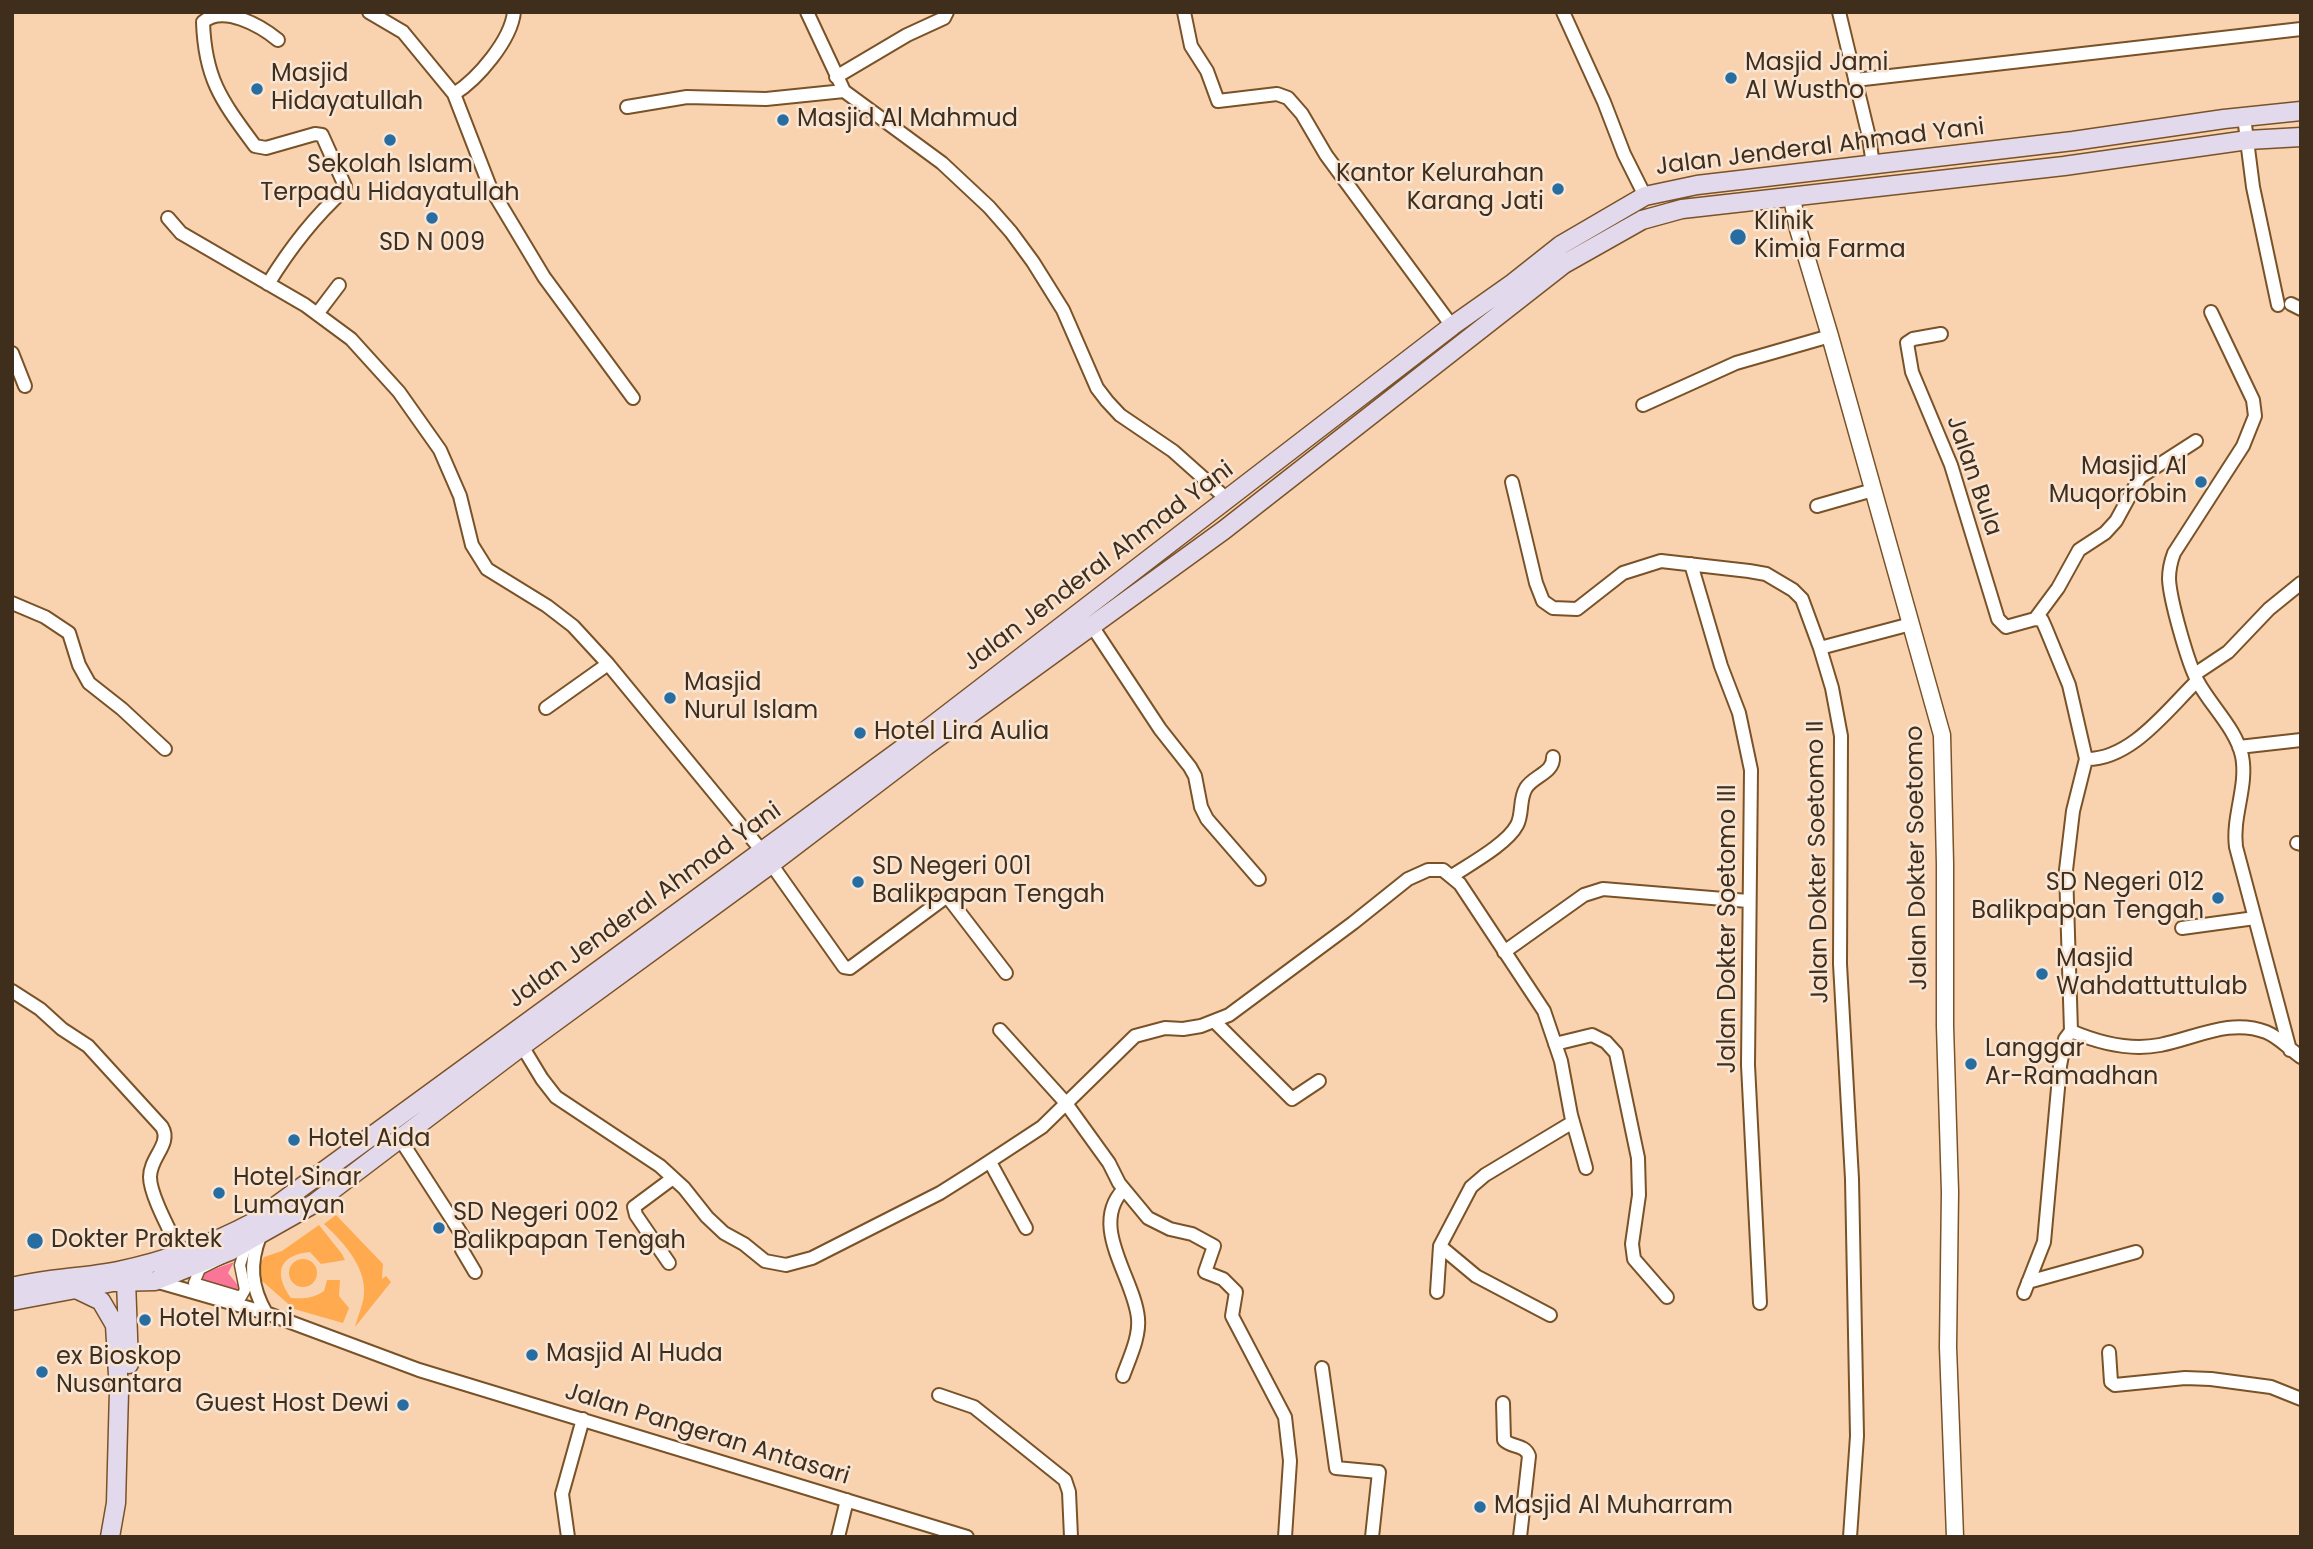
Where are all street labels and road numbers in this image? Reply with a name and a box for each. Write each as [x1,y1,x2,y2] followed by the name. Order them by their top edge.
[1654,114,1986,182] street label: Jalan Jenderal Ahmad Yani
[1939,412,2007,540] street label: Jalan Bula
[958,456,1240,678] street label: Jalan Jenderal Ahmad Yani
[1802,720,1836,1004] street label: Jalan Dokter Soetomo II
[1901,725,1935,991] street label: Jalan Dokter Soetomo
[1715,784,1743,1074] street label: Jalan Dokter Soetomo III
[503,797,787,1015] street label: Jalan Jenderal Ahmad Yani
[561,1378,853,1492] street label: Jalan Pangeran Antasari

